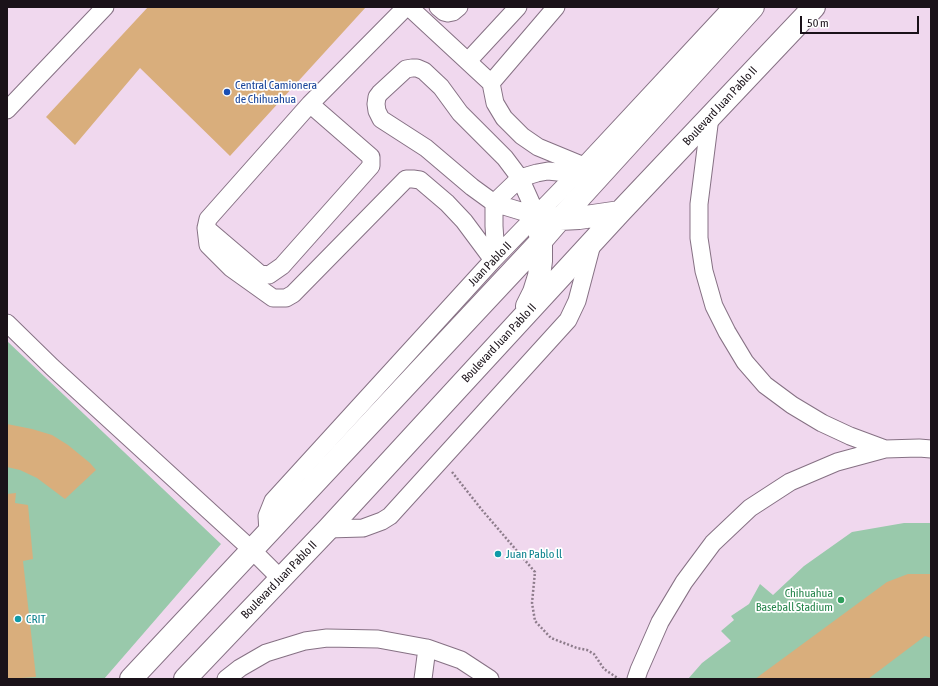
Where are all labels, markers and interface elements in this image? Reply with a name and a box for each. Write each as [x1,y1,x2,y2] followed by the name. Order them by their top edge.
[802,8,921,34] scale bar
[807,16,829,30] text: 50 m
[680,63,760,149] street label: Boulevard Juan Pablo II
[235,78,317,106] place label: Central Camionera de Chihuahua
[222,87,232,97] marker: Central Camionera de Chihuahua
[465,239,515,289] street label: Juan Pablo II
[459,300,539,386] street label: Boulevard Juan Pablo II
[238,538,320,622] street label: Boulevard Juan Pablo II
[506,547,562,561] place label: Juan Pablo ll
[493,549,503,559] marker: Juan Pablo ll
[756,586,833,614] place label: Chihuahua Baseball Stadium
[836,595,846,605] marker: Chihuahua Baseball Stadium
[26,612,46,626] place label: CRIT
[13,614,23,624] marker: CRIT

